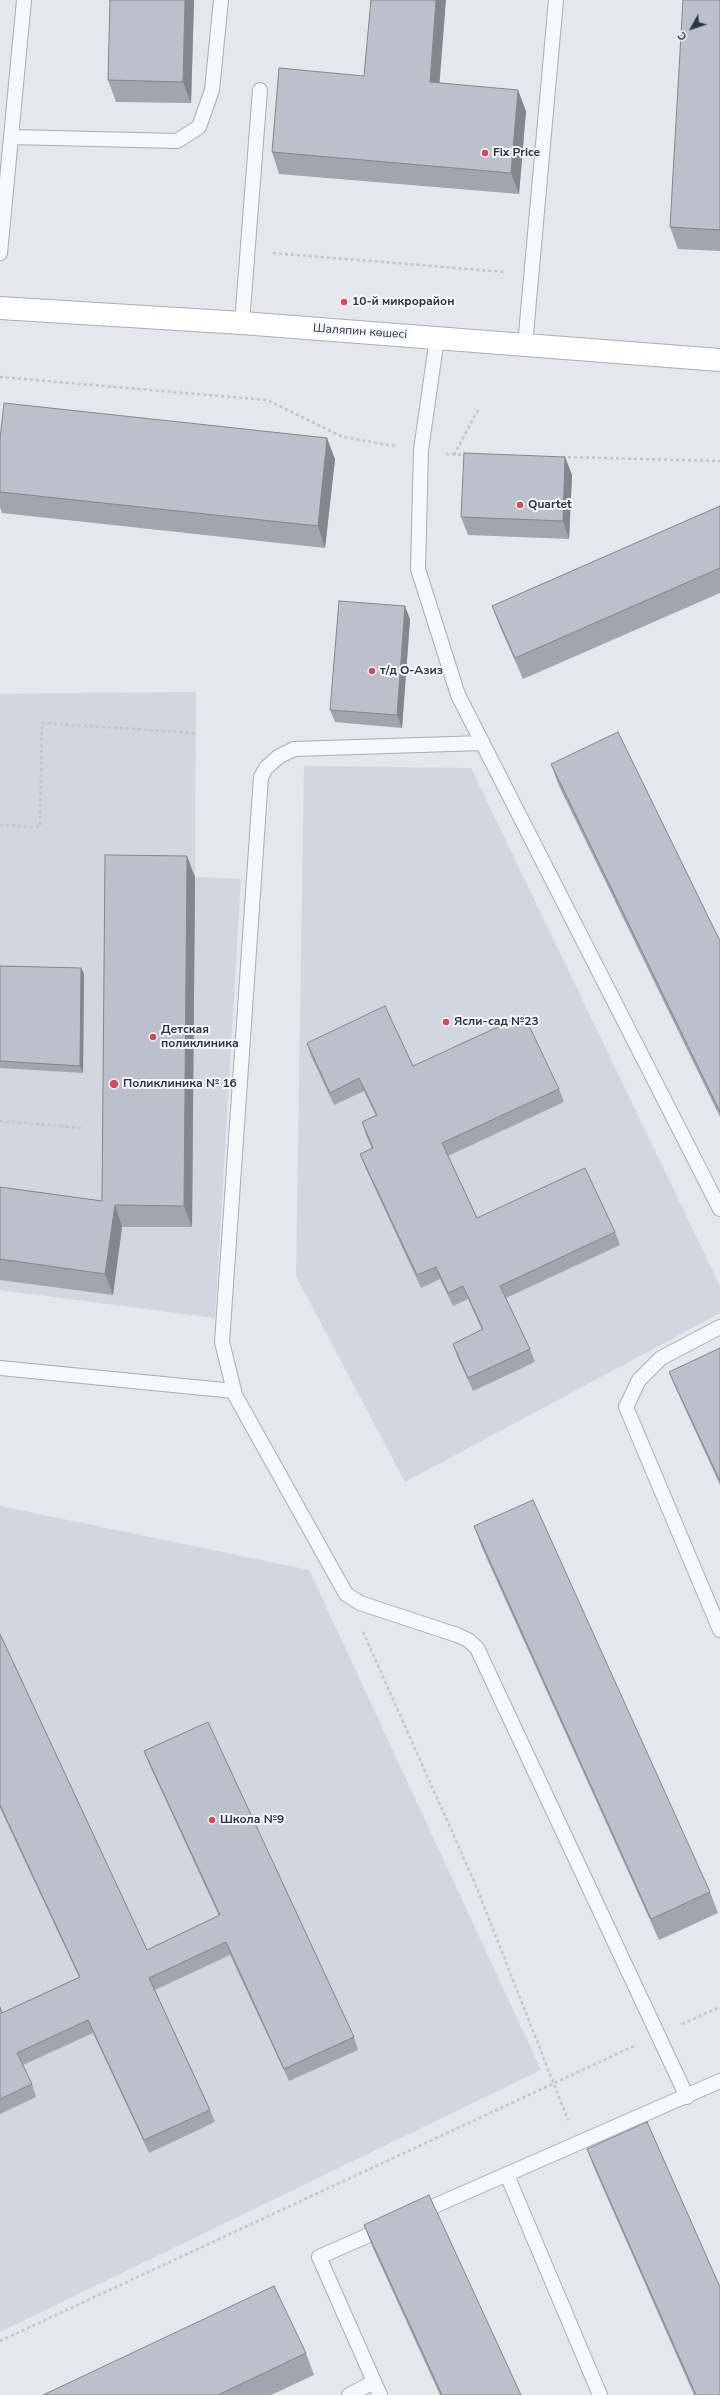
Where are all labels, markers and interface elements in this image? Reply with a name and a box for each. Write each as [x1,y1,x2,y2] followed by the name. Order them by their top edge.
[672,8,712,48] north arrow
[674,28,691,44] text: С
[493,146,540,160] place label: Fix Price
[480,148,490,158] marker: Fix Price
[352,295,454,309] place label: 10-й микрорайон
[339,297,349,307] marker: 10-й микрорайон
[312,322,408,342] street label: Шаляпин көшесі
[528,498,572,512] place label: Quartet
[515,500,525,510] marker: Quartet
[380,664,443,678] place label: т/д О-Азиз
[367,666,377,676] marker: т/д О-Азиз
[454,1015,539,1029] place label: Ясли-сад №23
[441,1017,451,1027] marker: Ясли-сад №23
[161,1023,239,1051] place label: Детская поликлиника
[148,1032,158,1042] marker: Детская поликлиника
[123,1077,237,1091] place label: Поликлиника № 16
[108,1078,120,1090] marker: Поликлиника № 16
[220,1813,284,1827] place label: Школа №9
[207,1815,217,1825] marker: Школа №9

